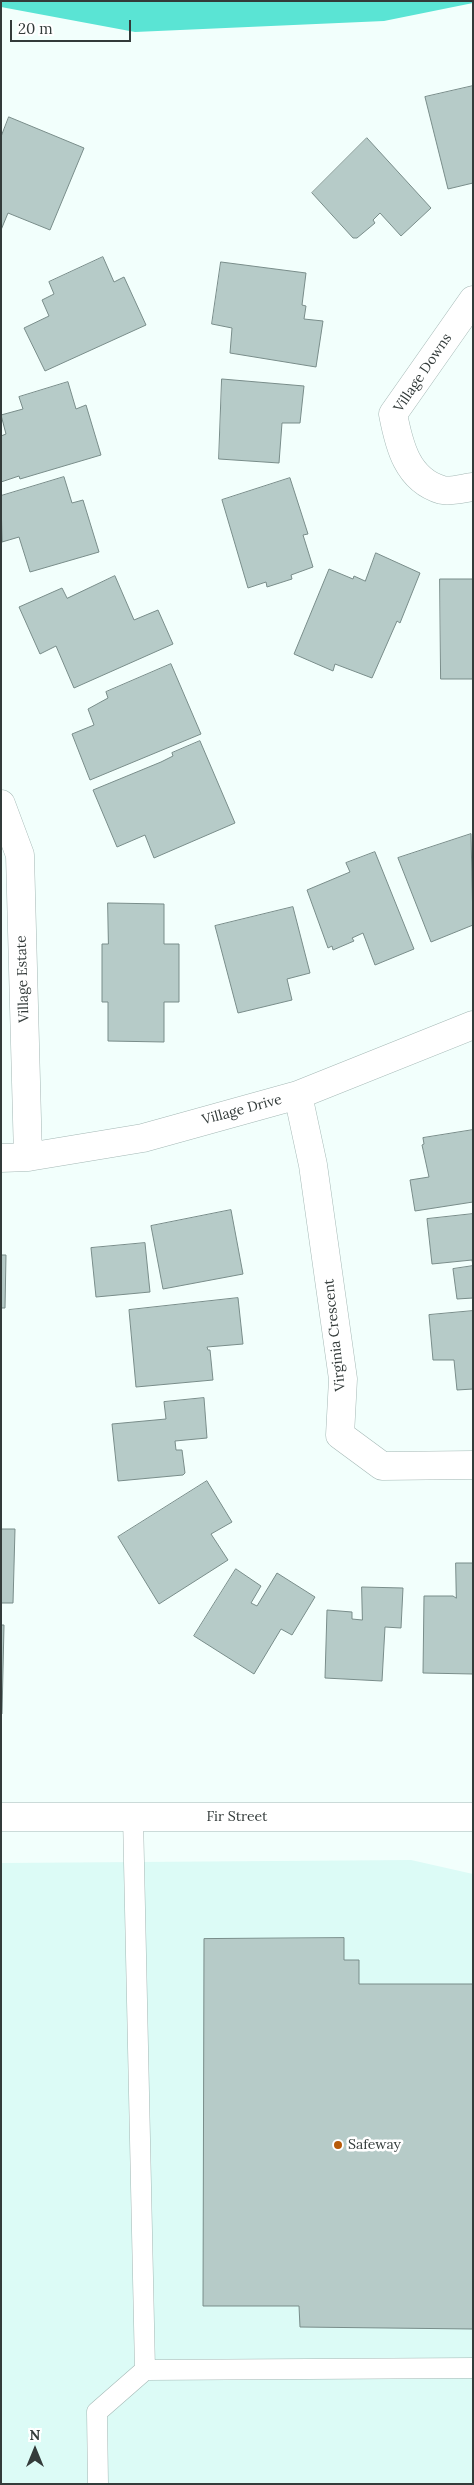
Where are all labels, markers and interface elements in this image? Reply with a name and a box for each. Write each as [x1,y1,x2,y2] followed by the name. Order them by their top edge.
[12,10,134,42] scale bar
[18,19,53,38] text: 20 m
[391,330,455,416] street label: Village Downs
[13,935,33,1023] street label: Village Estate
[200,1091,284,1129] street label: Village Drive
[321,1278,349,1392] street label: Virginia Crescent
[207,1809,267,1825] street label: Fir Street
[348,2137,401,2153] place label: Safeway
[332,2139,344,2151] marker: Safeway
[10,2425,60,2475] north arrow
[30,2426,40,2444] text: N

